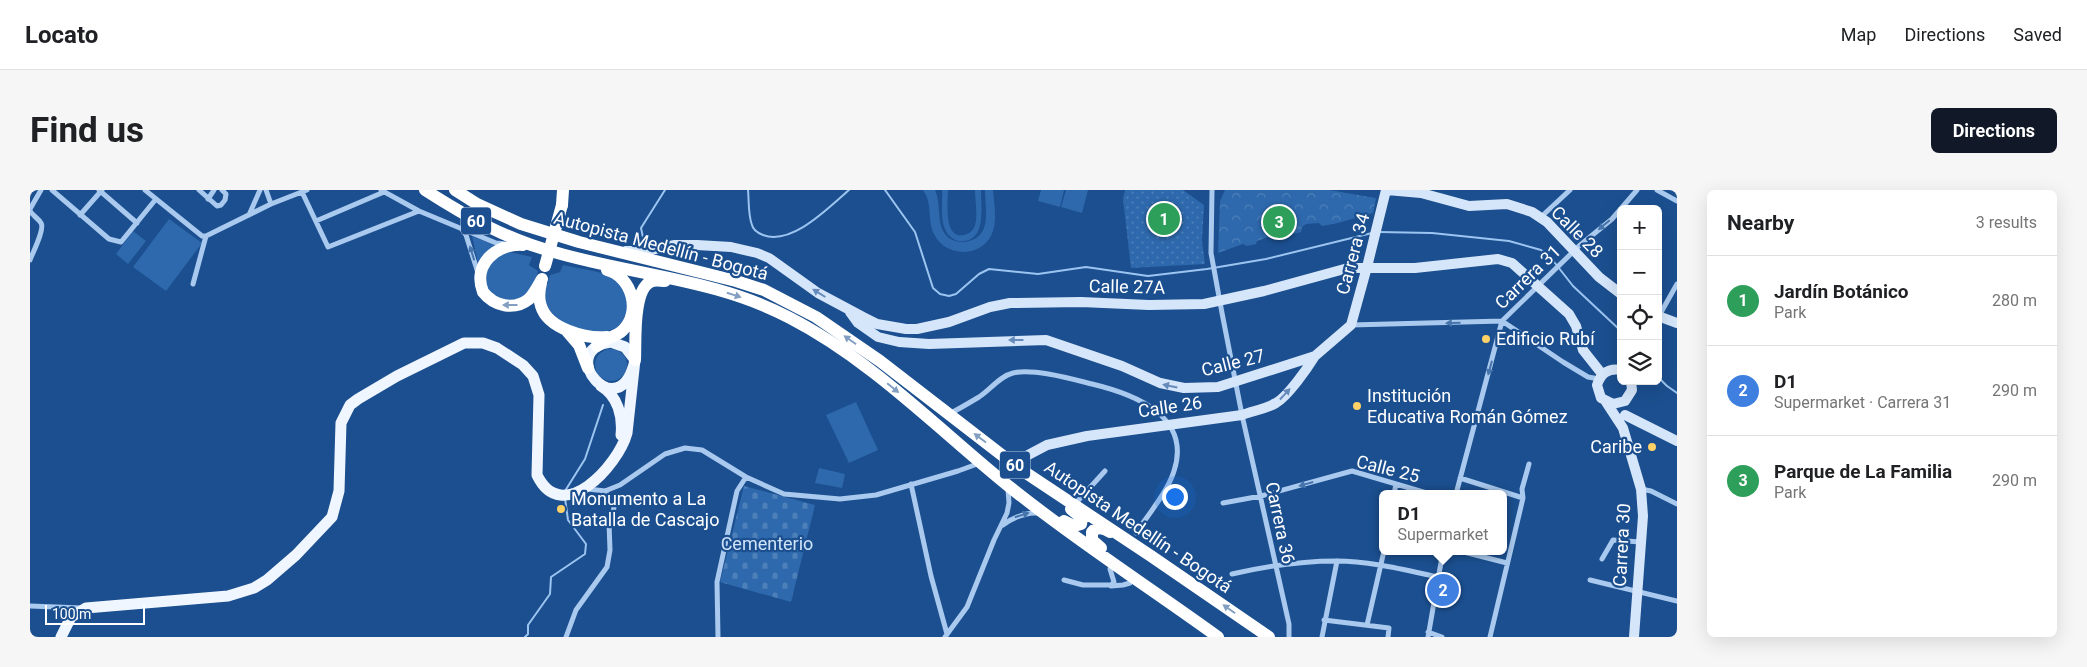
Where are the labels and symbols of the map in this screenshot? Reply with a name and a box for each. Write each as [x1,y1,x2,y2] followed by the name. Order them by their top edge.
[1148,200,1180,238] pin: 1
[1547,201,1608,262] street label: Calle 28
[1263,203,1295,241] pin: 3
[552,207,771,284] street label: Autopista Medellín - Bogotá
[461,208,491,234] road number: 60
[1332,211,1373,297] street label: Carrera 34
[1598,220,1611,231] one-way arrow
[1490,240,1565,313] street label: Carrera 31
[468,245,476,260] one-way arrow
[1089,275,1166,298] street label: Calle 27A
[812,288,826,297] one-way arrow
[727,291,742,299] one-way arrow
[502,301,518,309] one-way arrow
[1445,319,1461,327] one-way arrow
[1496,328,1595,349] place label: Edificio Rubí
[1480,333,1492,345] marker: Edificio Rubí
[843,335,857,345] one-way arrow
[1008,336,1024,344] one-way arrow
[1199,345,1267,381] street label: Calle 27
[1485,360,1493,375] one-way arrow
[1162,381,1178,389] one-way arrow
[886,383,899,394] one-way arrow
[1367,385,1568,427] place label: Institución Educativa Román Gómez
[1279,389,1291,401] one-way arrow
[1137,392,1203,421] street label: Calle 26
[1351,400,1363,412] marker: Institución Educativa Román Gómez
[974,432,987,443] one-way arrow
[1590,436,1642,457] place label: Caribe
[1646,441,1658,453] marker: Caribe
[1354,451,1422,487] street label: Calle 25
[1000,452,1030,478] road number: 60
[1041,456,1236,597] street label: Autopista Medellín - Bogotá
[1262,480,1299,566] street label: Carrera 36
[1299,480,1314,488] one-way arrow
[1162,484,1188,510] your location
[571,488,719,530] place label: Monumento a La Batalla de Cascajo
[555,503,567,515] marker: Monumento a La Batalla de Cascajo
[1609,503,1634,587] street label: Carrera 30
[1014,511,1029,518] one-way arrow
[721,533,813,554] park label: Cementerio
[1427,571,1459,609] pin: 2
[45,602,145,625] scale bar
[1222,604,1236,614] one-way arrow

